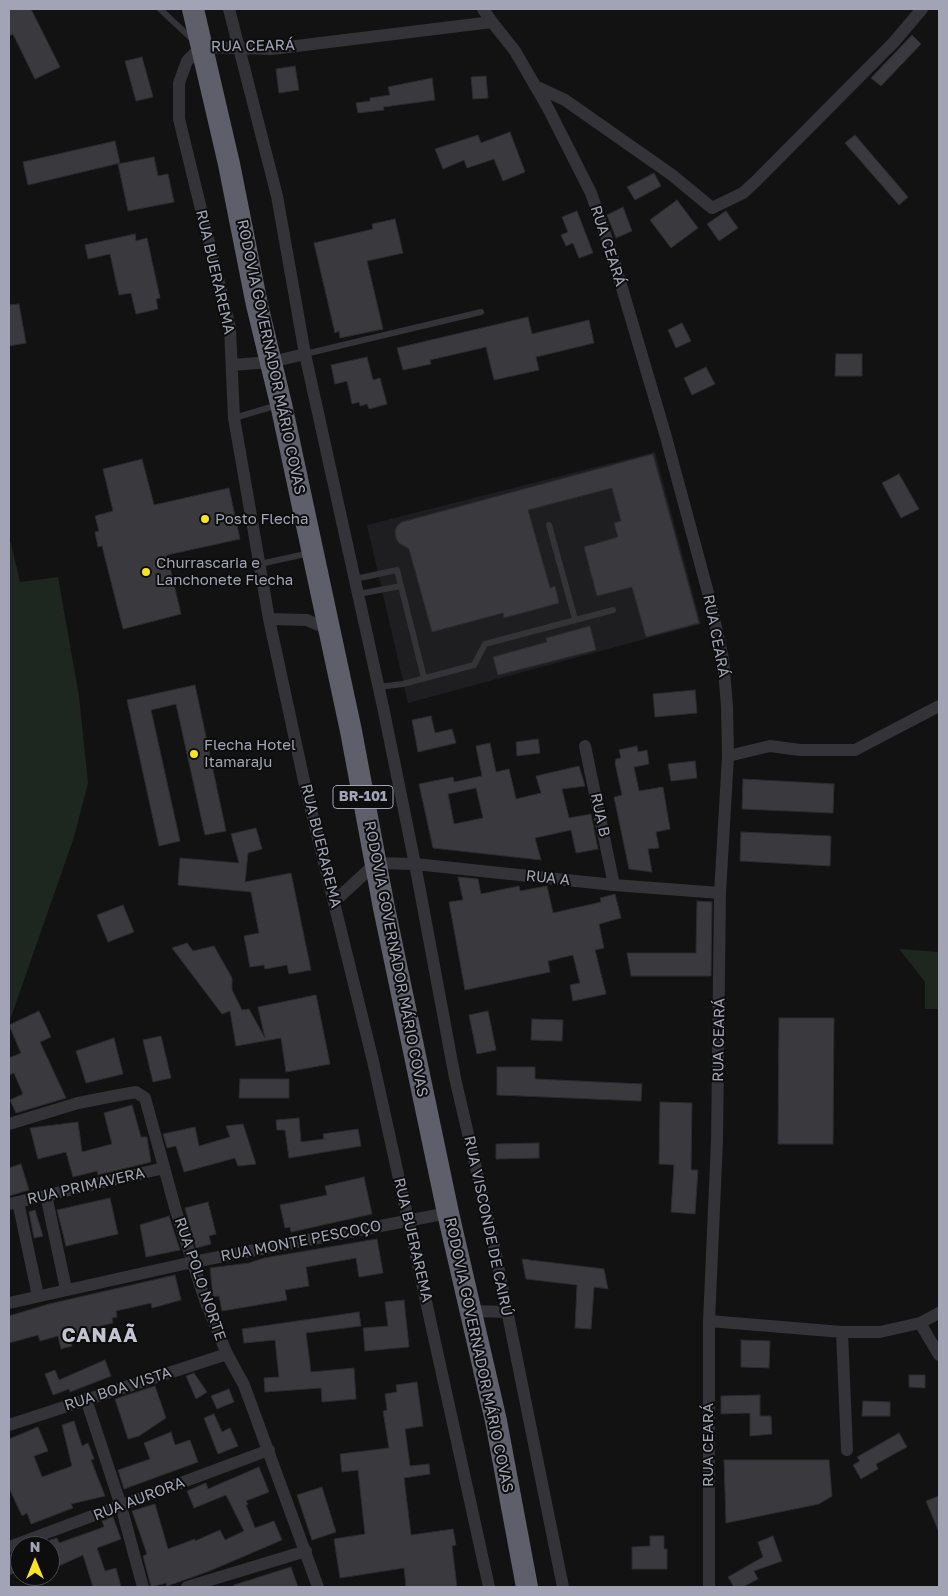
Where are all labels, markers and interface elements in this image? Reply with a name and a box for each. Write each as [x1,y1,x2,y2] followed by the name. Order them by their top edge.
[211,36,295,56] street label: RUA CEARÁ
[586,203,630,289] street label: RUA CEARÁ
[192,208,238,336] street label: RUA BUERAREMA
[233,218,309,496] street label: RODOVIA GOVERNADOR MÁRIO COVAS
[215,510,309,528] place label: Posto Flecha
[199,513,211,525] marker: Posto Flecha
[156,554,293,589] place label: Churrascaria e Lanchonete Flecha
[140,566,152,578] marker: Churrascaria e Lanchonete Flecha
[699,593,733,679] street label: RUA CEARÁ
[204,736,296,771] place label: Flecha Hotel Itamaraju
[188,748,200,760] marker: Flecha Hotel Itamaraju
[297,782,345,910] street label: RUA BUERAREMA
[333,786,393,809] road number: BR-101
[587,791,613,839] street label: RUA B
[360,819,432,1099] street label: RODOVIA GOVERNADOR MÁRIO COVAS
[525,867,571,889] street label: RUA A
[709,998,729,1082] street label: RUA CEARÁ
[460,1134,516,1318] street label: RUA VISCONDE DE CAIRÚ
[25,1164,147,1208] street label: RUA PRIMAVERA
[390,1176,436,1304] street label: RUA BUERAREMA
[170,1215,230,1343] street label: RUA POLO NORTE
[441,1216,517,1494] street label: RODOVIA GOVERNADOR MÁRIO COVAS
[219,1217,383,1265] street label: RUA MONTE PESCOÇO
[61,1324,139,1348] district label: CANAÃ
[62,1363,174,1415] street label: RUA BOA VISTA
[699,1403,717,1487] street label: RUA CEARÁ
[91,1473,187,1525] street label: RUA AURORA
[10,1536,60,1586] north arrow
[30,1538,40,1555] text: N

